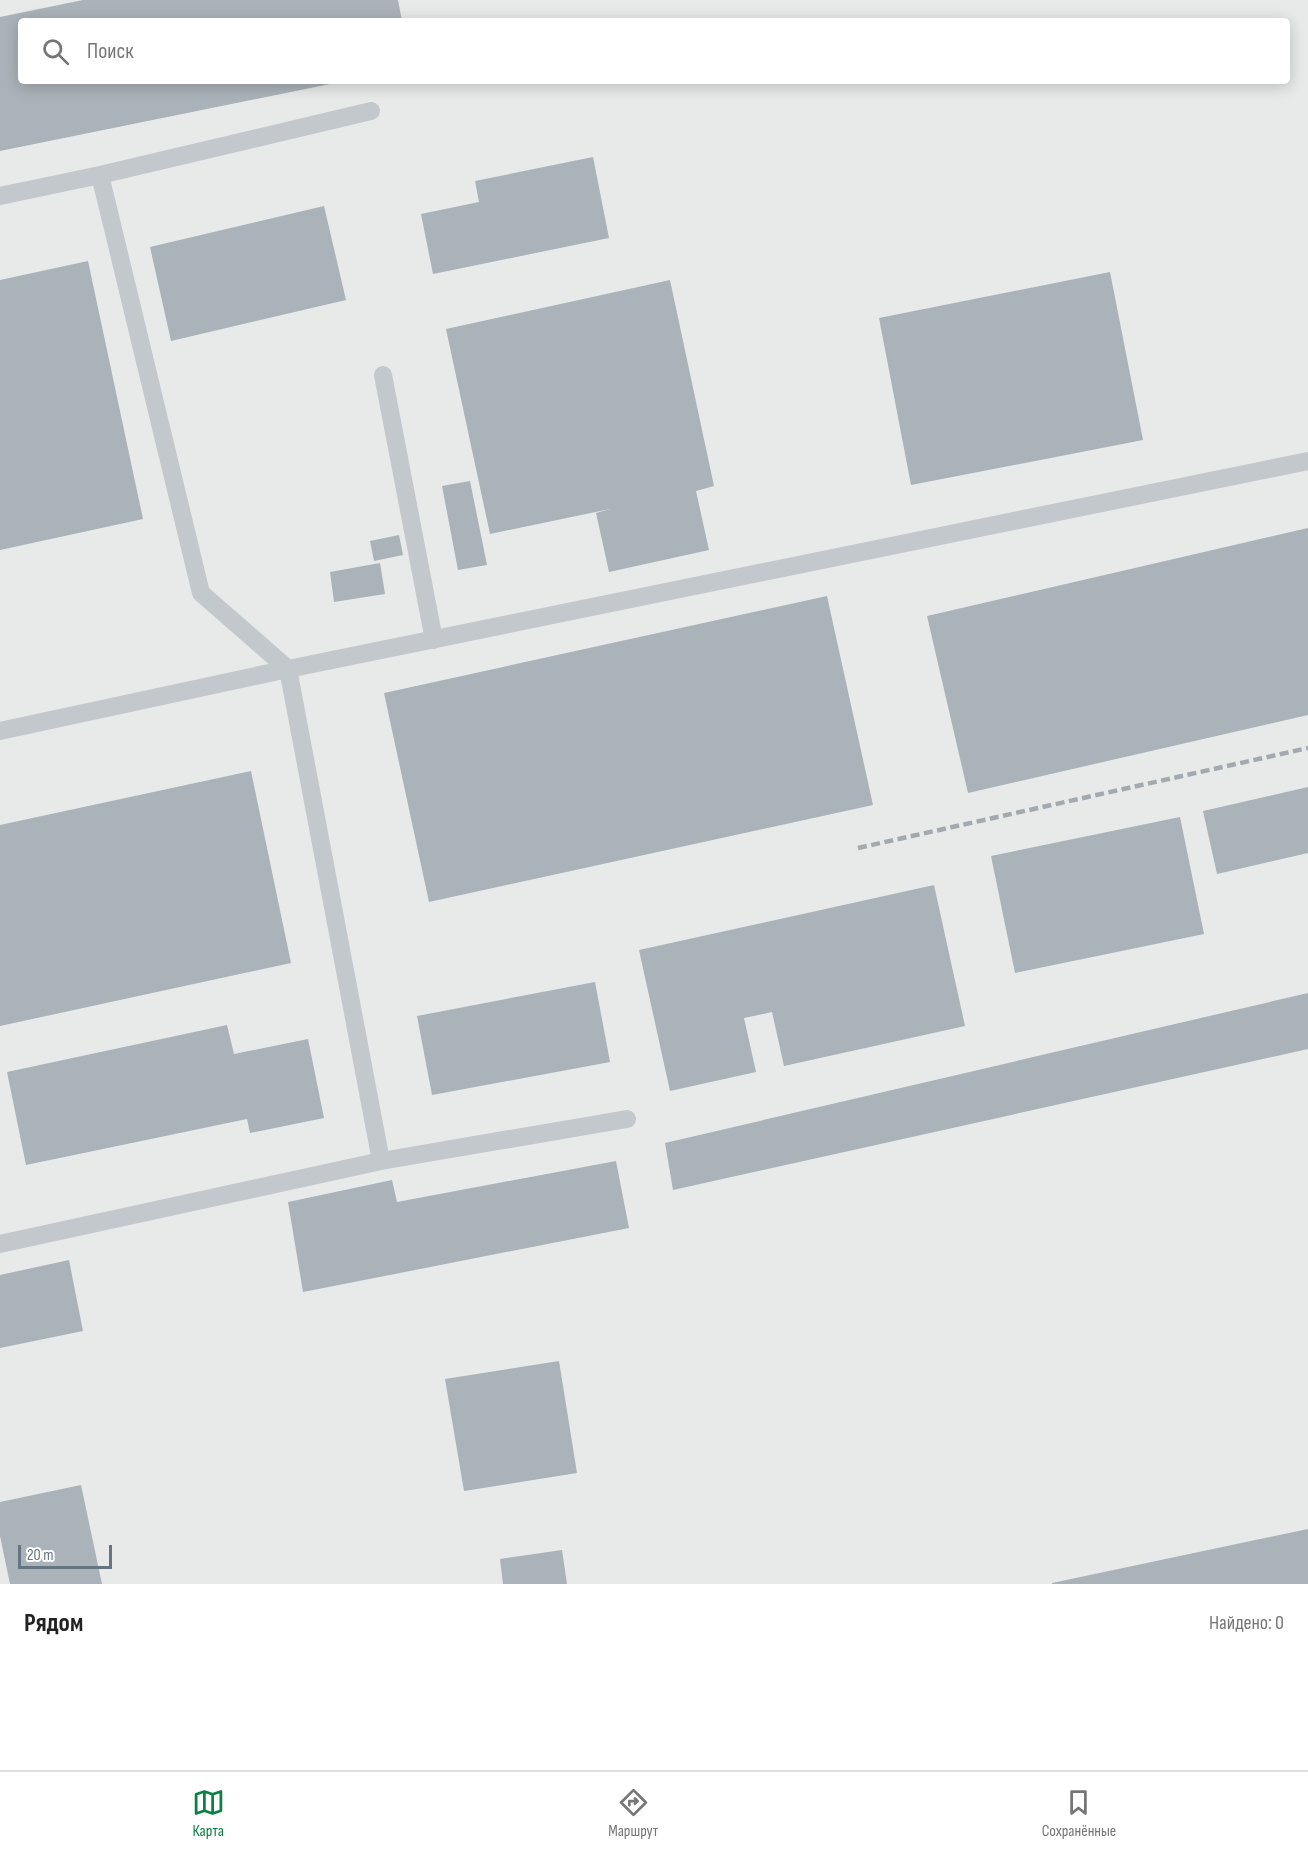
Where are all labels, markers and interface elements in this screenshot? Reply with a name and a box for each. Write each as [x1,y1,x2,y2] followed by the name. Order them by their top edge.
[18,18,1290,84] search box
[39,35,72,68] icon: search
[87,38,133,65] text: Поиск
[18,1542,112,1570] scale bar
[27,1546,54,1565] text: 20 m
[24,1608,83,1639] text: Рядом
[1209,1611,1284,1635] text: Найдено: 0
[192,1786,225,1841] tab: Карта
[608,1786,658,1841] tab: Маршрут
[1042,1786,1116,1841] tab: Сохранённые

